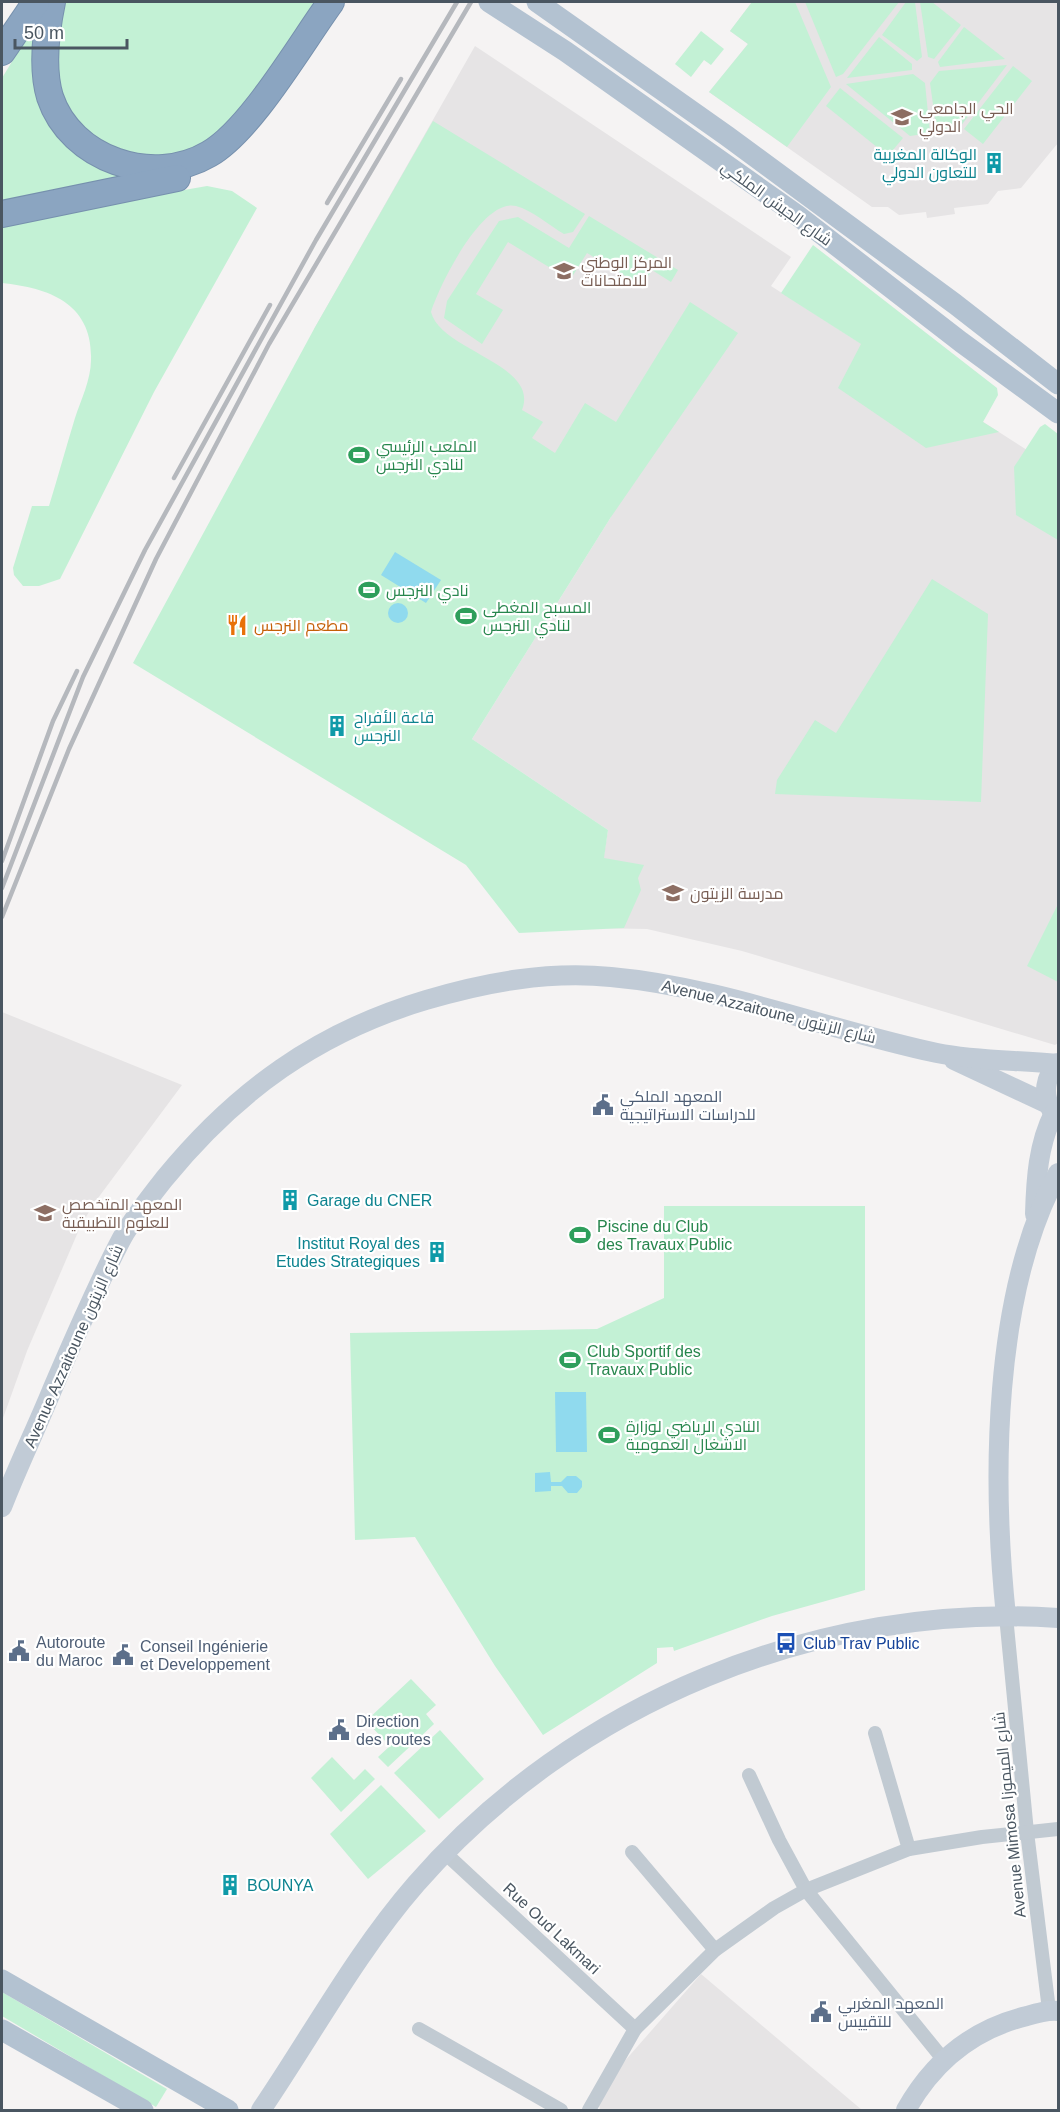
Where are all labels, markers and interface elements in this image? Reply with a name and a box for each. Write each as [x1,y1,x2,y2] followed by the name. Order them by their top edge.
[15,12,128,50] scale bar
[24,23,64,43] text: 50 m
[919,100,1014,140] place label: الحي الجامعي الدولي
[890,105,914,129] school or university icon: الحي الجامعي الدولي
[874,146,977,186] place label: الوكالة المغربية للتعاون الدولي
[982,151,1006,175] building icon: الوكالة المغربية للتعاون الدولي
[715,158,835,253] street label: شارع الجيش الملكي
[581,254,672,289] place label: المركز الوطني للامتحانات
[552,259,576,283] school or university icon: المركز الوطني للامتحانات
[376,438,477,478] place label: الملعب الرئيسي لنادي النرجس
[347,443,371,467] sports icon: الملعب الرئيسي لنادي النرجس
[357,578,381,602] sports icon: نادي النرجس
[386,582,469,604] place label: نادي النرجس
[483,599,591,639] place label: المسبح المغطى لنادي النرجس
[454,604,478,628] sports icon: المسبح المغطى لنادي النرجس
[225,613,249,637] restaurant icon: مطعم النرجس
[254,617,348,637] place label: مطعم النرجس
[354,709,434,746] place label: قاعة الأفراح النرجس
[325,714,349,738] building icon: قاعة الأفراح النرجس
[661,881,685,905] school or university icon: مدرسة الزيتون
[690,885,784,904] place label: مدرسة الزيتون
[659,977,878,1049] street label: Avenue Azzaitoune شارع الزيتون
[620,1088,756,1124] place label: المعهد الملكي للدراسات الاستراتيجية
[591,1093,615,1117] public building icon: المعهد الملكي للدراسات الاستراتيجية
[278,1188,302,1212] building icon: Garage du CNER
[307,1192,432,1209] place label: Garage du CNER
[62,1196,182,1234] place label: المعهد المتخصص للعلوم التطبيقية
[33,1201,57,1225] school or university icon: المعهد المتخصص للعلوم التطبيقية
[597,1218,732,1253] place label: Piscine du Club des Travaux Public
[568,1223,592,1247] sports icon: Piscine du Club des Travaux Public
[276,1235,420,1270] place label: Institut Royal des Etudes Strategiques
[425,1240,449,1264] building icon: Institut Royal des Etudes Strategiques
[21,1242,129,1451] street label: Avenue Azzaitoune شارع الزيتون
[587,1343,701,1378] place label: Club Sportif des Travaux Public
[558,1348,582,1372] sports icon: Club Sportif des Travaux Public
[626,1418,760,1455] place label: النادي الرياضي لوزارة الاشغال العمومية
[597,1423,621,1447] sports icon: النادي الرياضي لوزارة الاشغال العمومية
[774,1631,798,1655] bus stop icon: Club Trav Public
[36,1634,105,1669] place label: Autoroute du Maroc
[803,1635,920,1652] place label: Club Trav Public
[140,1638,270,1673] place label: Conseil Ingénierie et Developpement
[7,1639,31,1663] public building icon: Autoroute du Maroc
[111,1643,135,1667] public building icon: Conseil Ingénierie et Developpement
[990,1711,1032,1919] street label: Avenue Mimosa شارع الميموزا
[356,1713,431,1748] place label: Direction des routes
[327,1718,351,1742] public building icon: Direction des routes
[218,1873,242,1897] building icon: BOUNYA
[247,1877,314,1894] place label: BOUNYA
[500,1879,603,1977] street label: Rue Oud Lakmari
[838,1995,944,2032] place label: المعهد المغربي للتقييس
[809,2000,833,2024] public building icon: المعهد المغربي للتقييس

